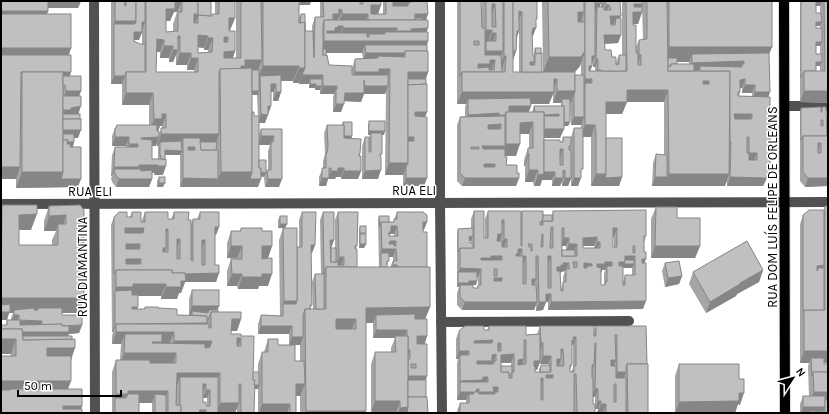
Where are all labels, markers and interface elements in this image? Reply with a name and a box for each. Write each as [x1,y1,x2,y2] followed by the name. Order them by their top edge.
[763,106,780,308] street label: RUA DOM LUÍS FELIPE DE ORLEANS
[392,183,436,198] street label: RUA ELI
[68,184,112,199] street label: RUA ELI
[75,216,90,317] street label: RUA DIAMANTINA
[773,358,813,398] north arrow
[793,365,808,379] text: N
[18,372,121,398] scale bar
[24,379,52,393] text: 50 m

